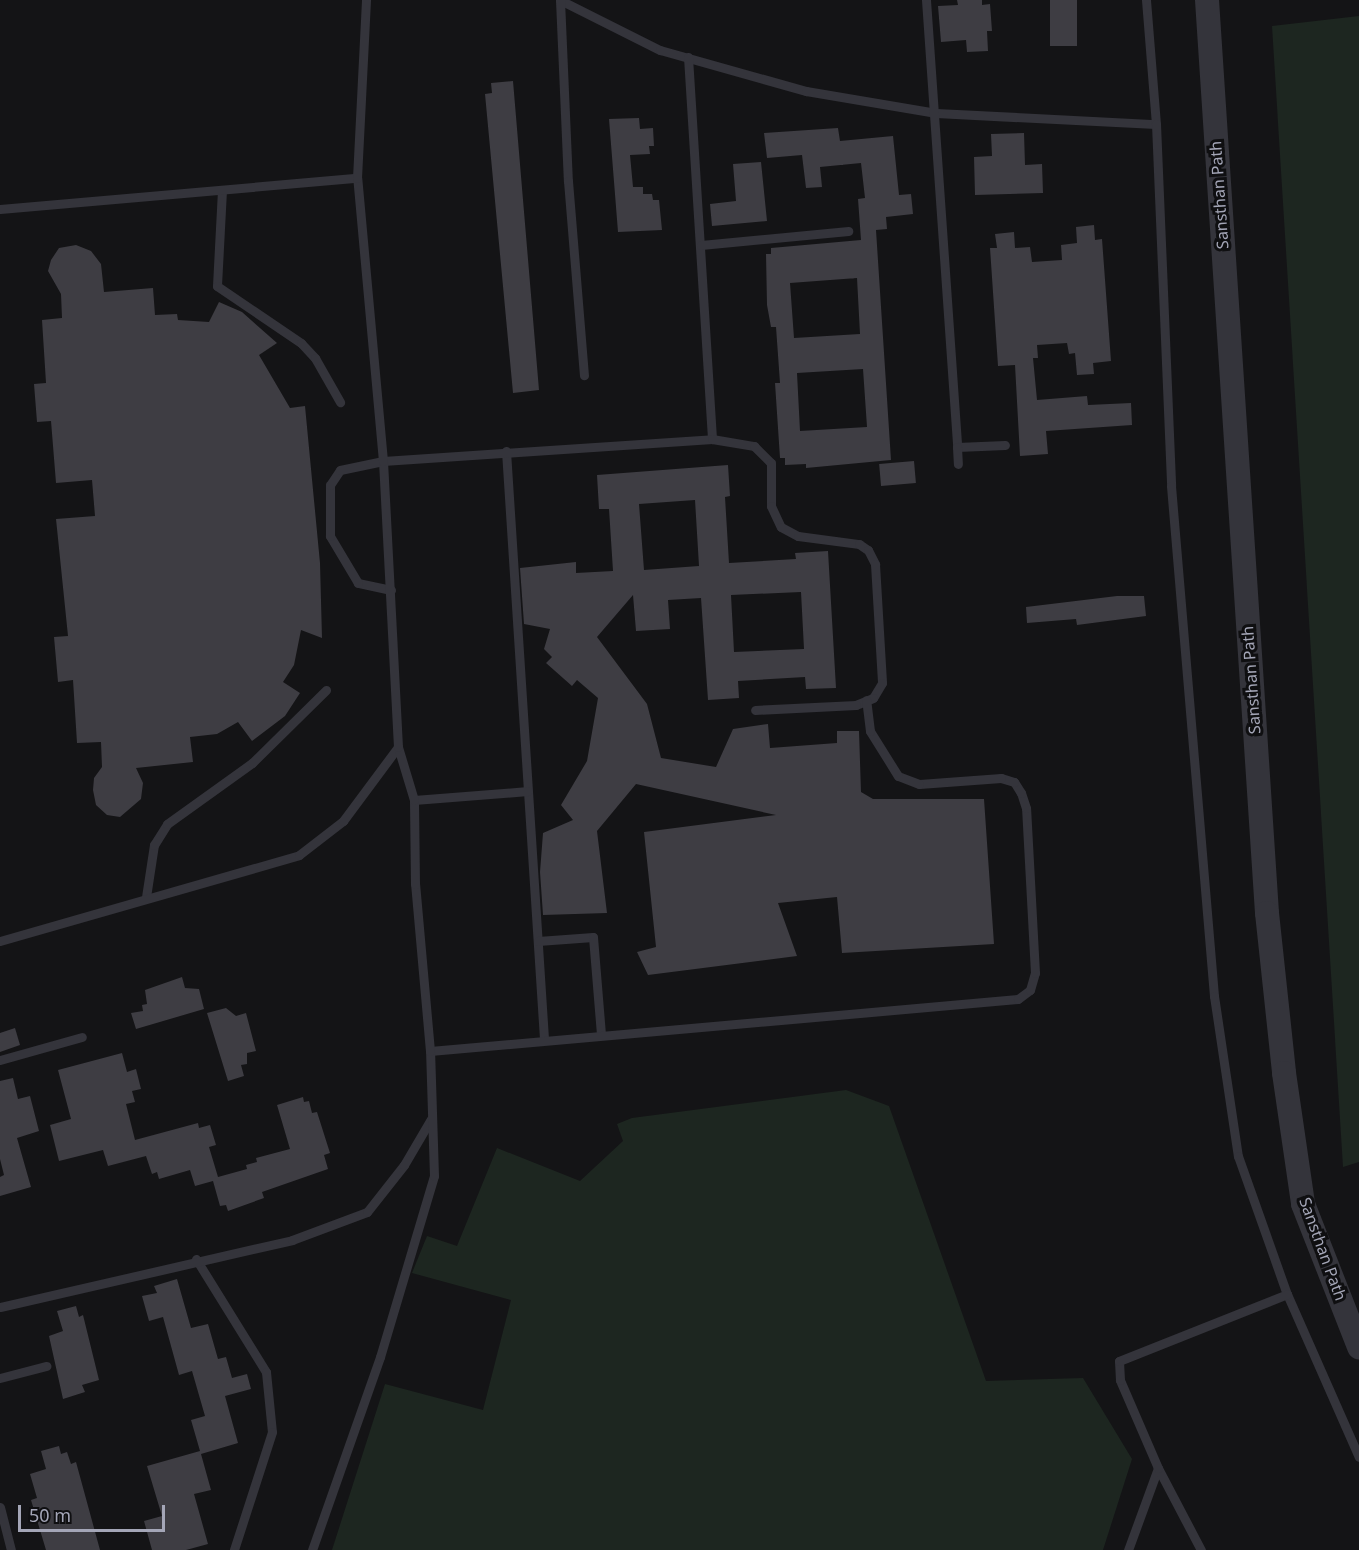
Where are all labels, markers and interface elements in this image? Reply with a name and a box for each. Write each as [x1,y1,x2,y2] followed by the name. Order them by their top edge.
[1206,140,1232,250] street label: Sansthan Path
[1238,625,1264,735] street label: Sansthan Path
[1295,1195,1351,1303] street label: Sansthan Path
[21,1493,168,1531] scale bar
[29,1503,71,1527] text: 50 m

